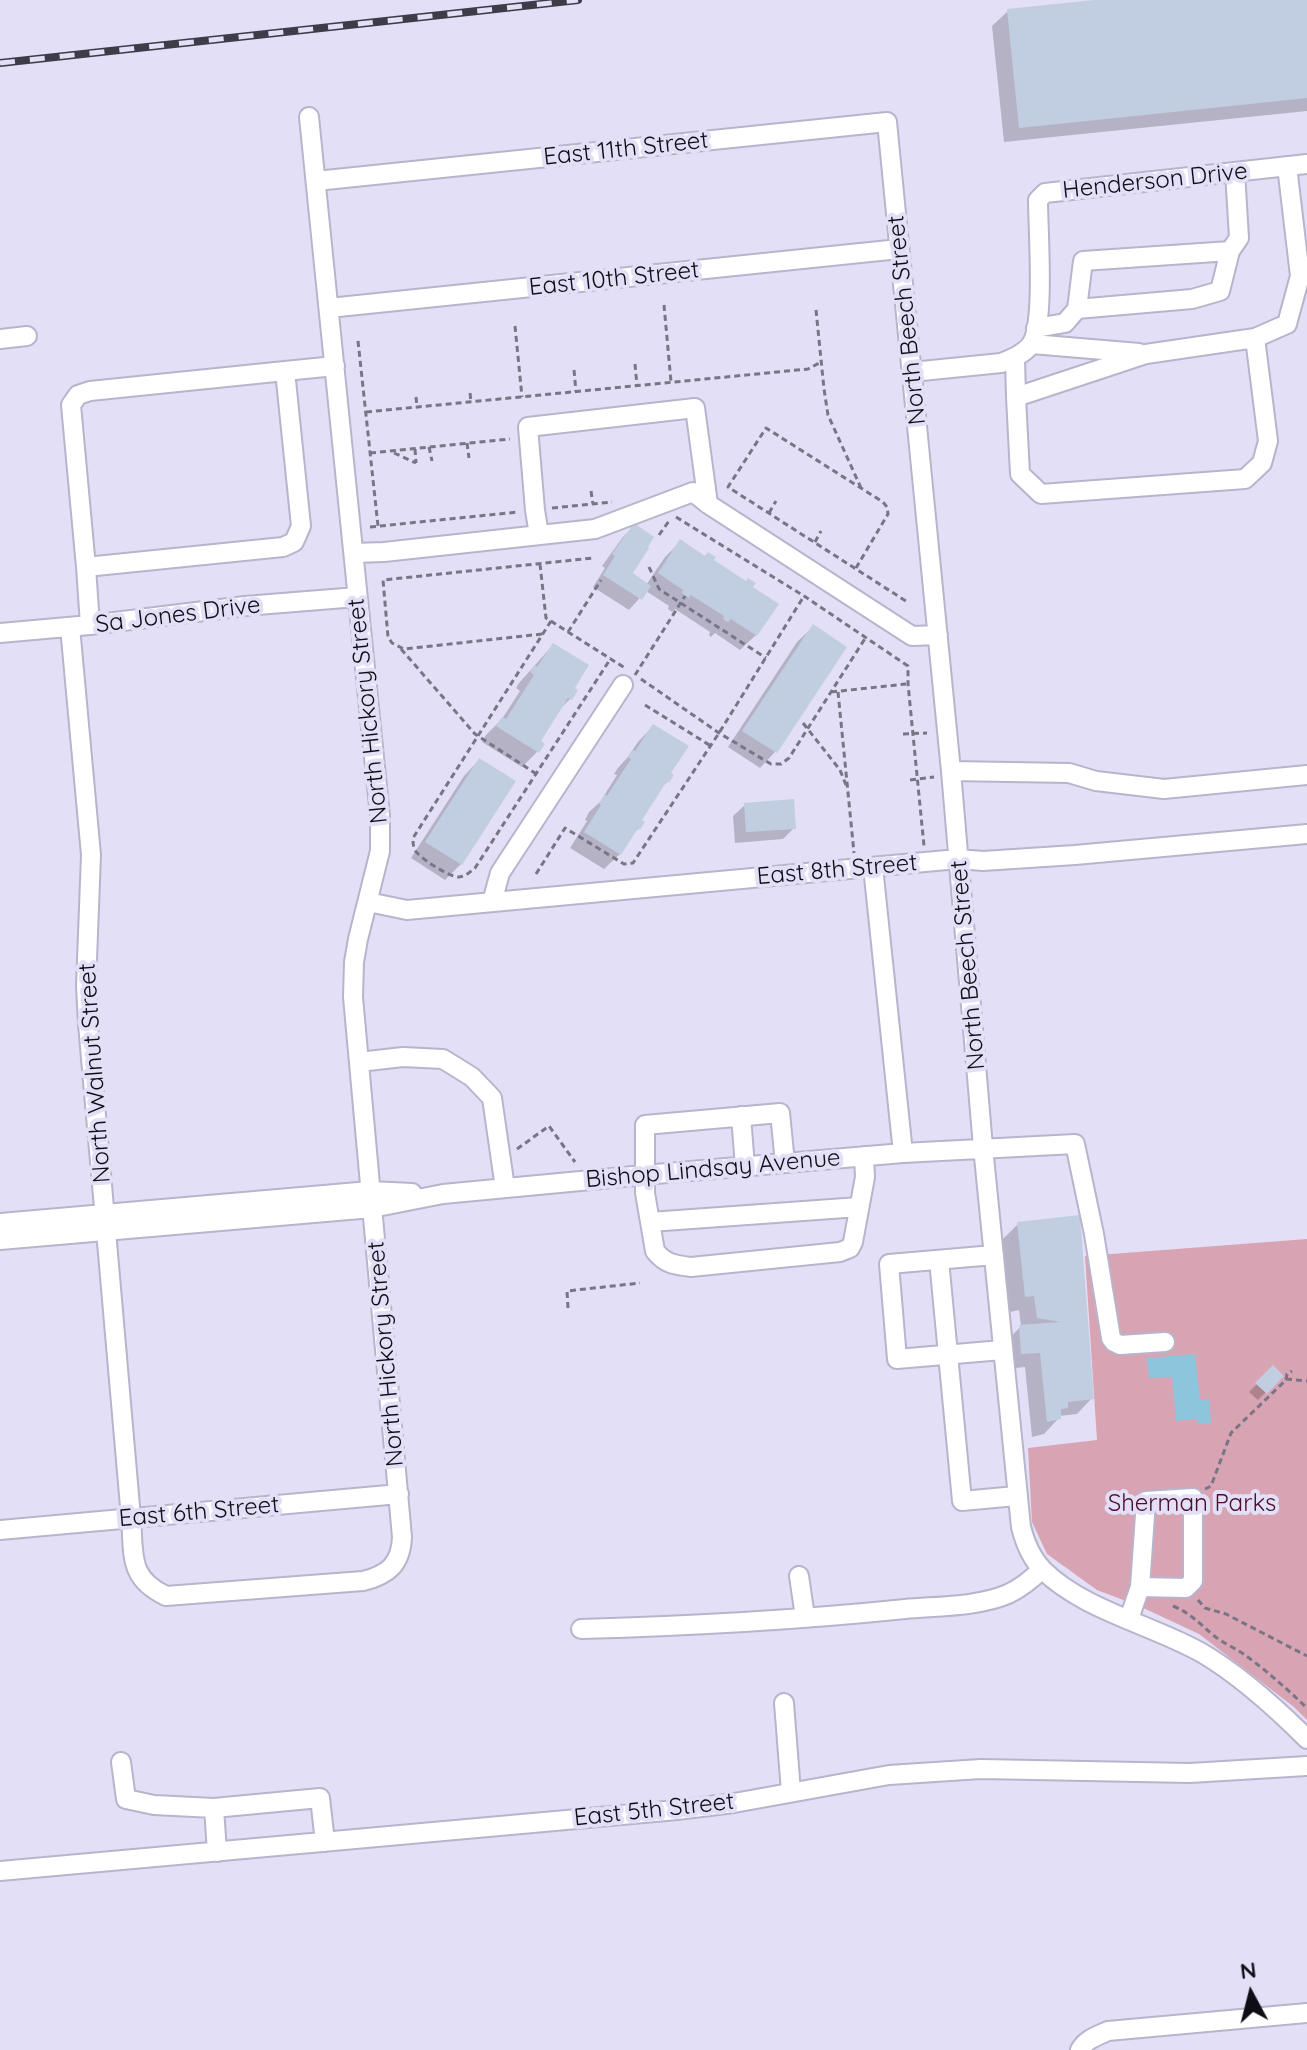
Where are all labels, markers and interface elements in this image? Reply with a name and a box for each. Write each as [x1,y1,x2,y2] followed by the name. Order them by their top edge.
[542,126,710,172] street label: East 11th Street
[1061,157,1249,205] street label: Henderson Drive
[882,214,932,426] street label: North Beech Street
[527,256,701,302] street label: East 10th Street
[94,591,262,639] street label: Sa Jones Drive
[342,597,394,825] street label: North Hickory Street
[756,849,918,891] street label: East 8th Street
[944,859,992,1071] street label: North Beech Street
[73,962,117,1184] street label: North Walnut Street
[584,1144,842,1194] street label: Bishop Lindsay Avenue
[362,1240,410,1468] street label: North Hickory Street
[1108,1490,1276,1518] park label: Sherman Parks
[118,1491,280,1533] street label: East 6th Street
[572,1787,736,1833] street label: East 5th Street
[1211,1954,1291,2034] north arrow
[1238,1955,1258,1985] text: N

